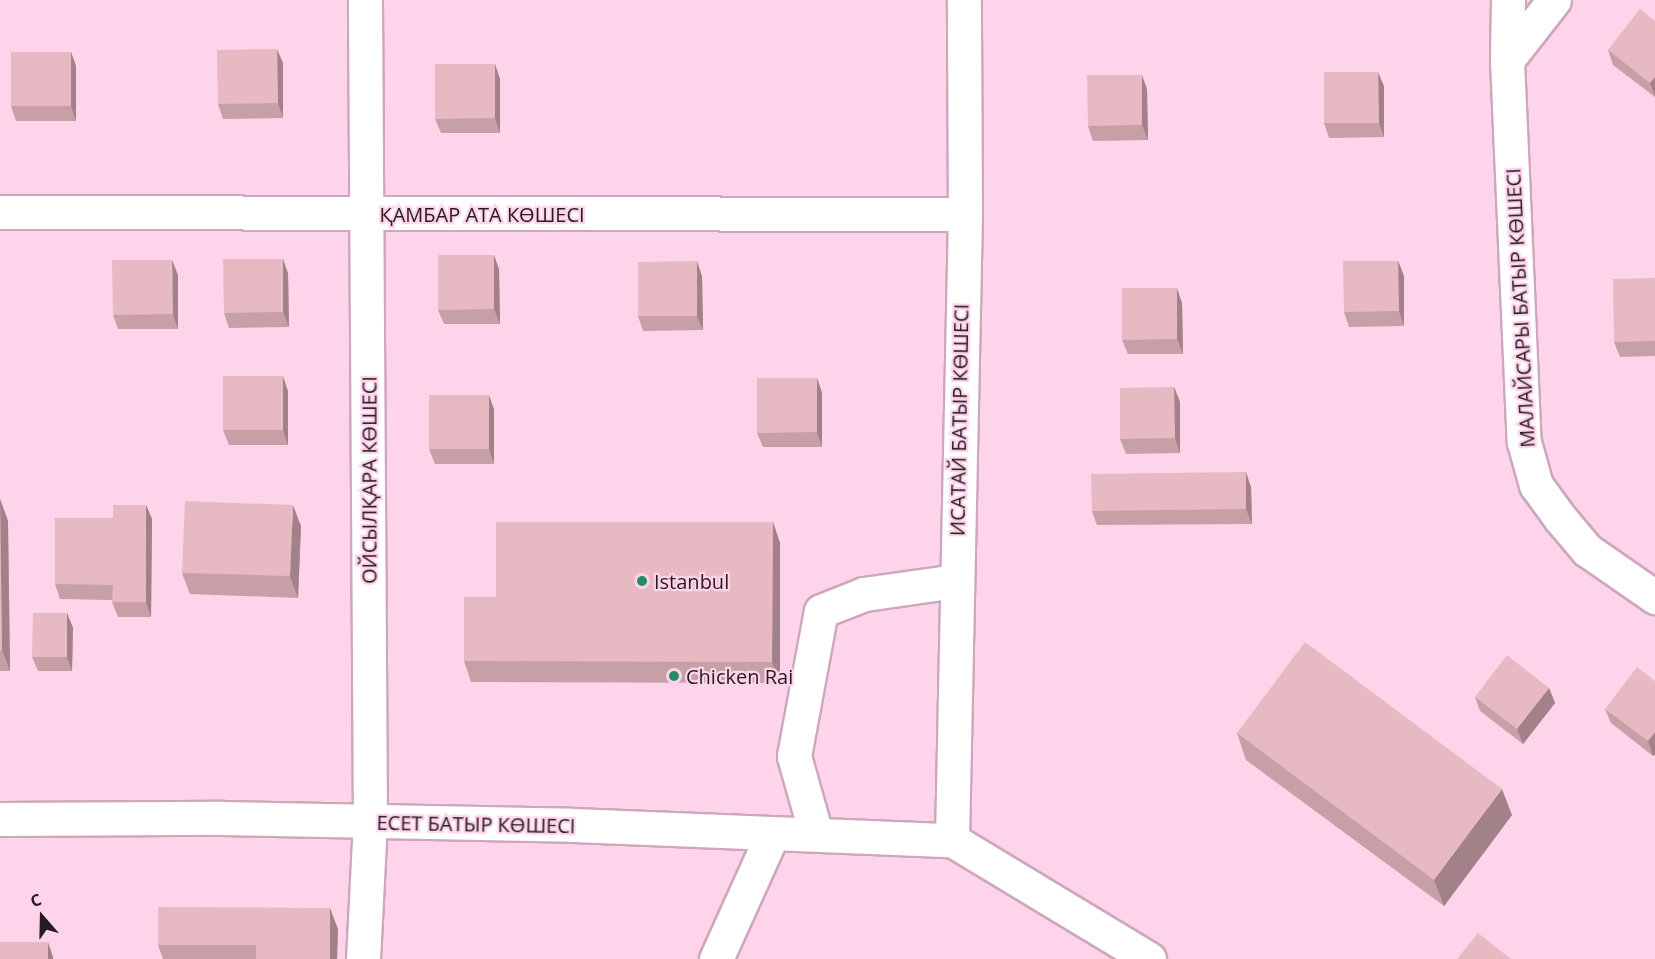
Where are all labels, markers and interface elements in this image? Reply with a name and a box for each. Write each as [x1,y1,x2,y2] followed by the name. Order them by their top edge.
[1501,168,1539,448] street label: МАЛАЙСАРЫ БАТЫР КӨШЕСІ
[379,202,585,226] street label: ҚАМБАР АТА КӨШЕСІ
[945,304,973,536] street label: ИСАТАЙ БАТЫР КӨШЕСІ
[357,376,381,584] street label: ОЙСЫЛҚАРА КӨШЕСІ
[654,569,729,593] place label: Istanbul
[635,574,649,588] marker: Istanbul
[686,664,793,688] place label: Chicken Rai
[667,669,681,683] marker: Chicken Rai
[376,810,576,838] street label: ЕСЕТ БАТЫР КӨШЕСІ
[12,887,72,947] north arrow
[27,888,44,912] text: С

